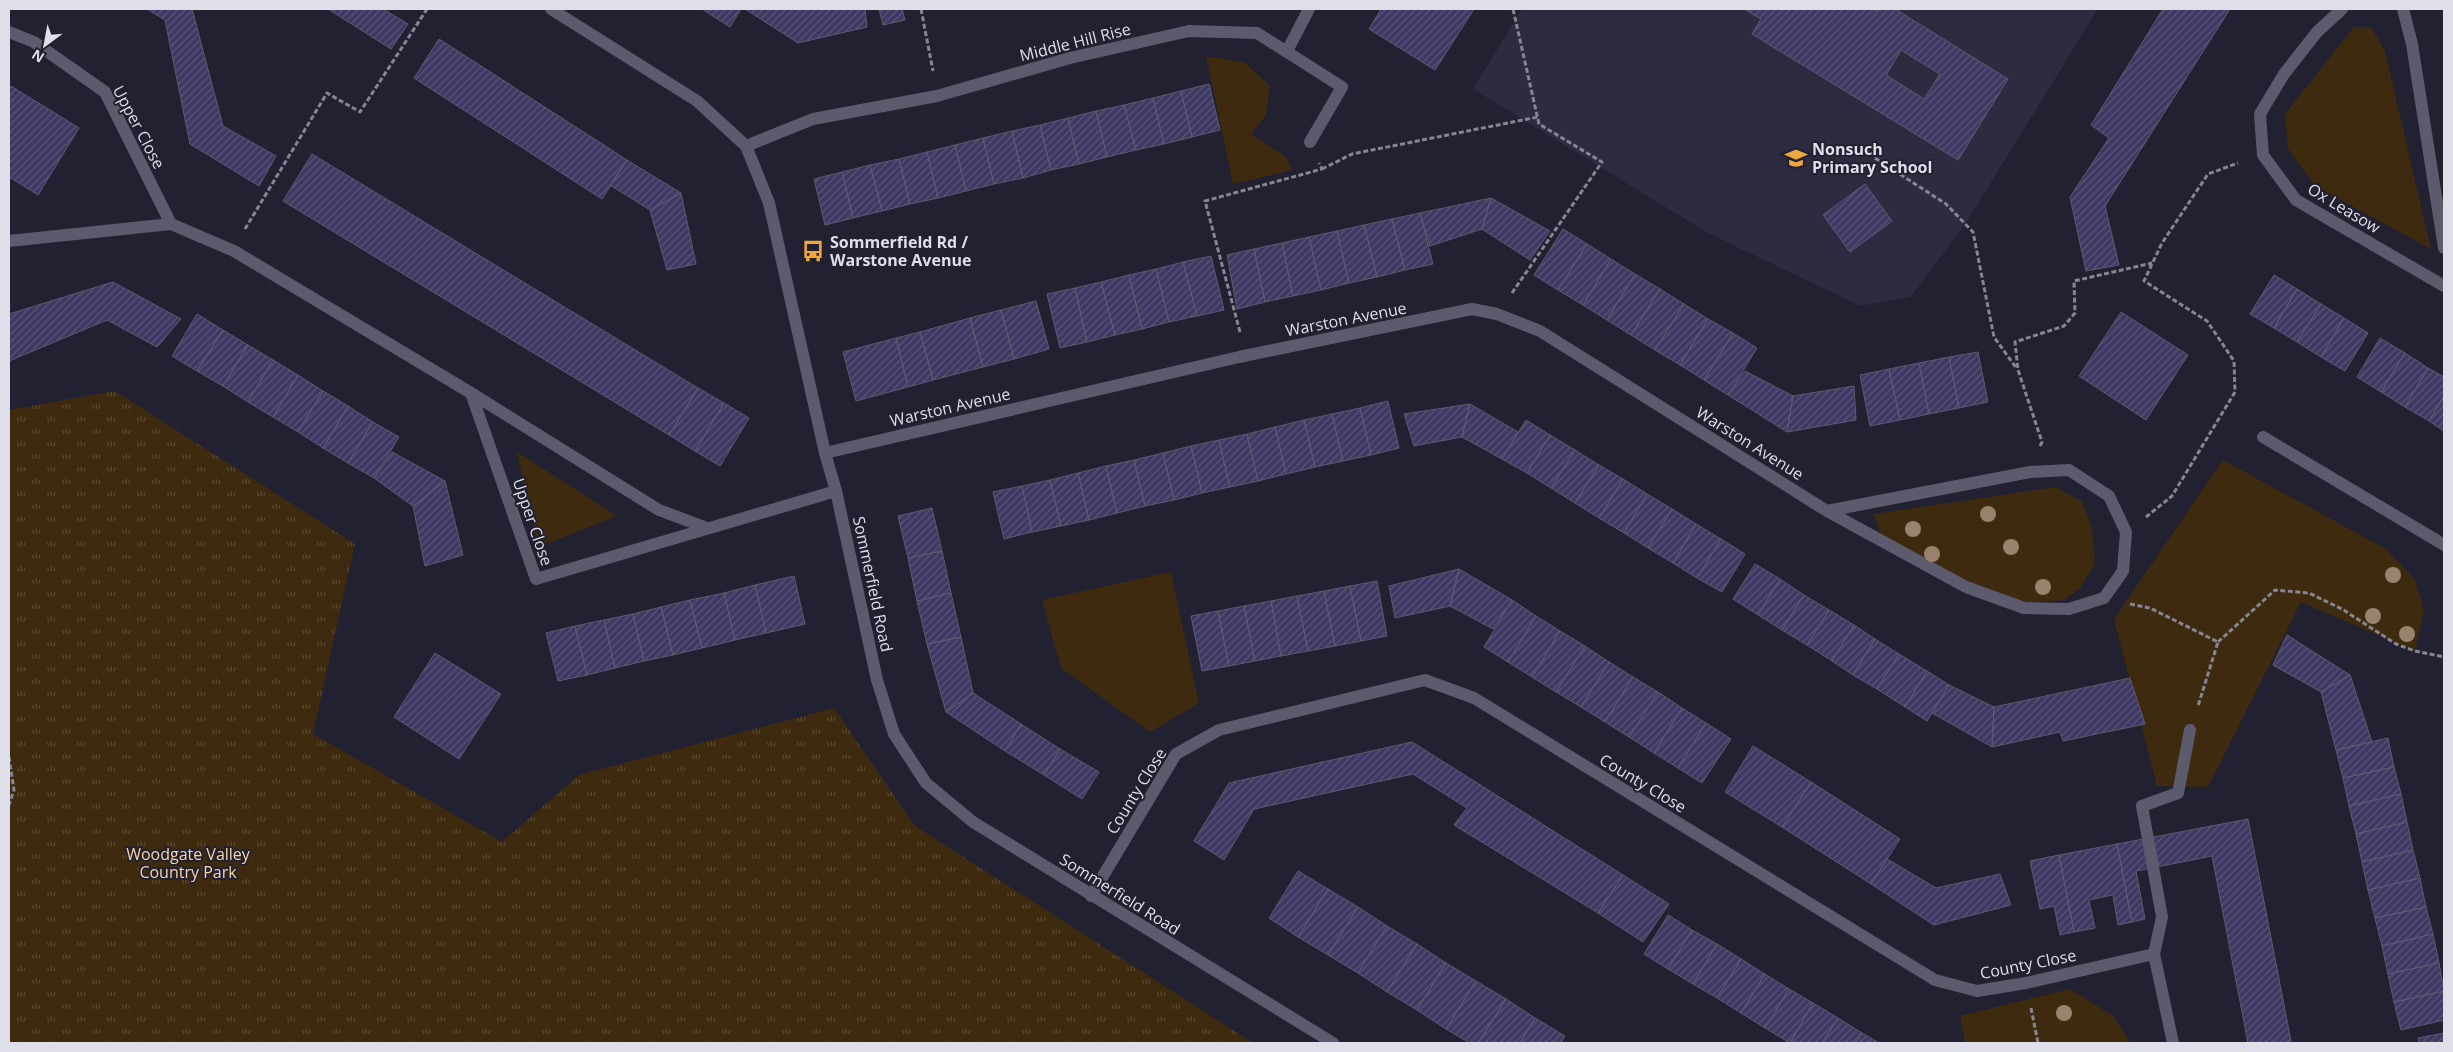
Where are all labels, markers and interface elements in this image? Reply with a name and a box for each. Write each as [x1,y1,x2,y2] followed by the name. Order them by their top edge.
[1017,18,1133,66] street label: Middle Hill Rise
[20,20,70,70] north arrow
[28,45,48,68] text: N
[108,82,170,172] street label: Upper Close
[1812,138,1932,178] place label: Nonsuch Primary School
[1783,145,1809,171] school or university icon: Nonsuch Primary School
[2304,178,2385,239] street label: Ox Leasow
[830,231,971,271] place label: Sommerfield Rd / Warstone Avenue
[800,238,826,264] bus stop icon: Sommerfield Rd / Warstone Avenue
[1284,296,1408,342] street label: Warston Avenue
[888,382,1012,432] street label: Warston Avenue
[1692,401,1808,485] street label: Warston Avenue
[508,475,558,569] street label: Upper Close
[848,514,898,654] street label: Sommerfield Road
[1101,744,1171,838] street label: County Close
[1596,748,1690,818] street label: County Close
[126,843,251,883] park label: Woodgate Valley Country Park
[1056,848,1184,940] street label: Sommerfield Road
[1978,944,2078,984] street label: County Close

